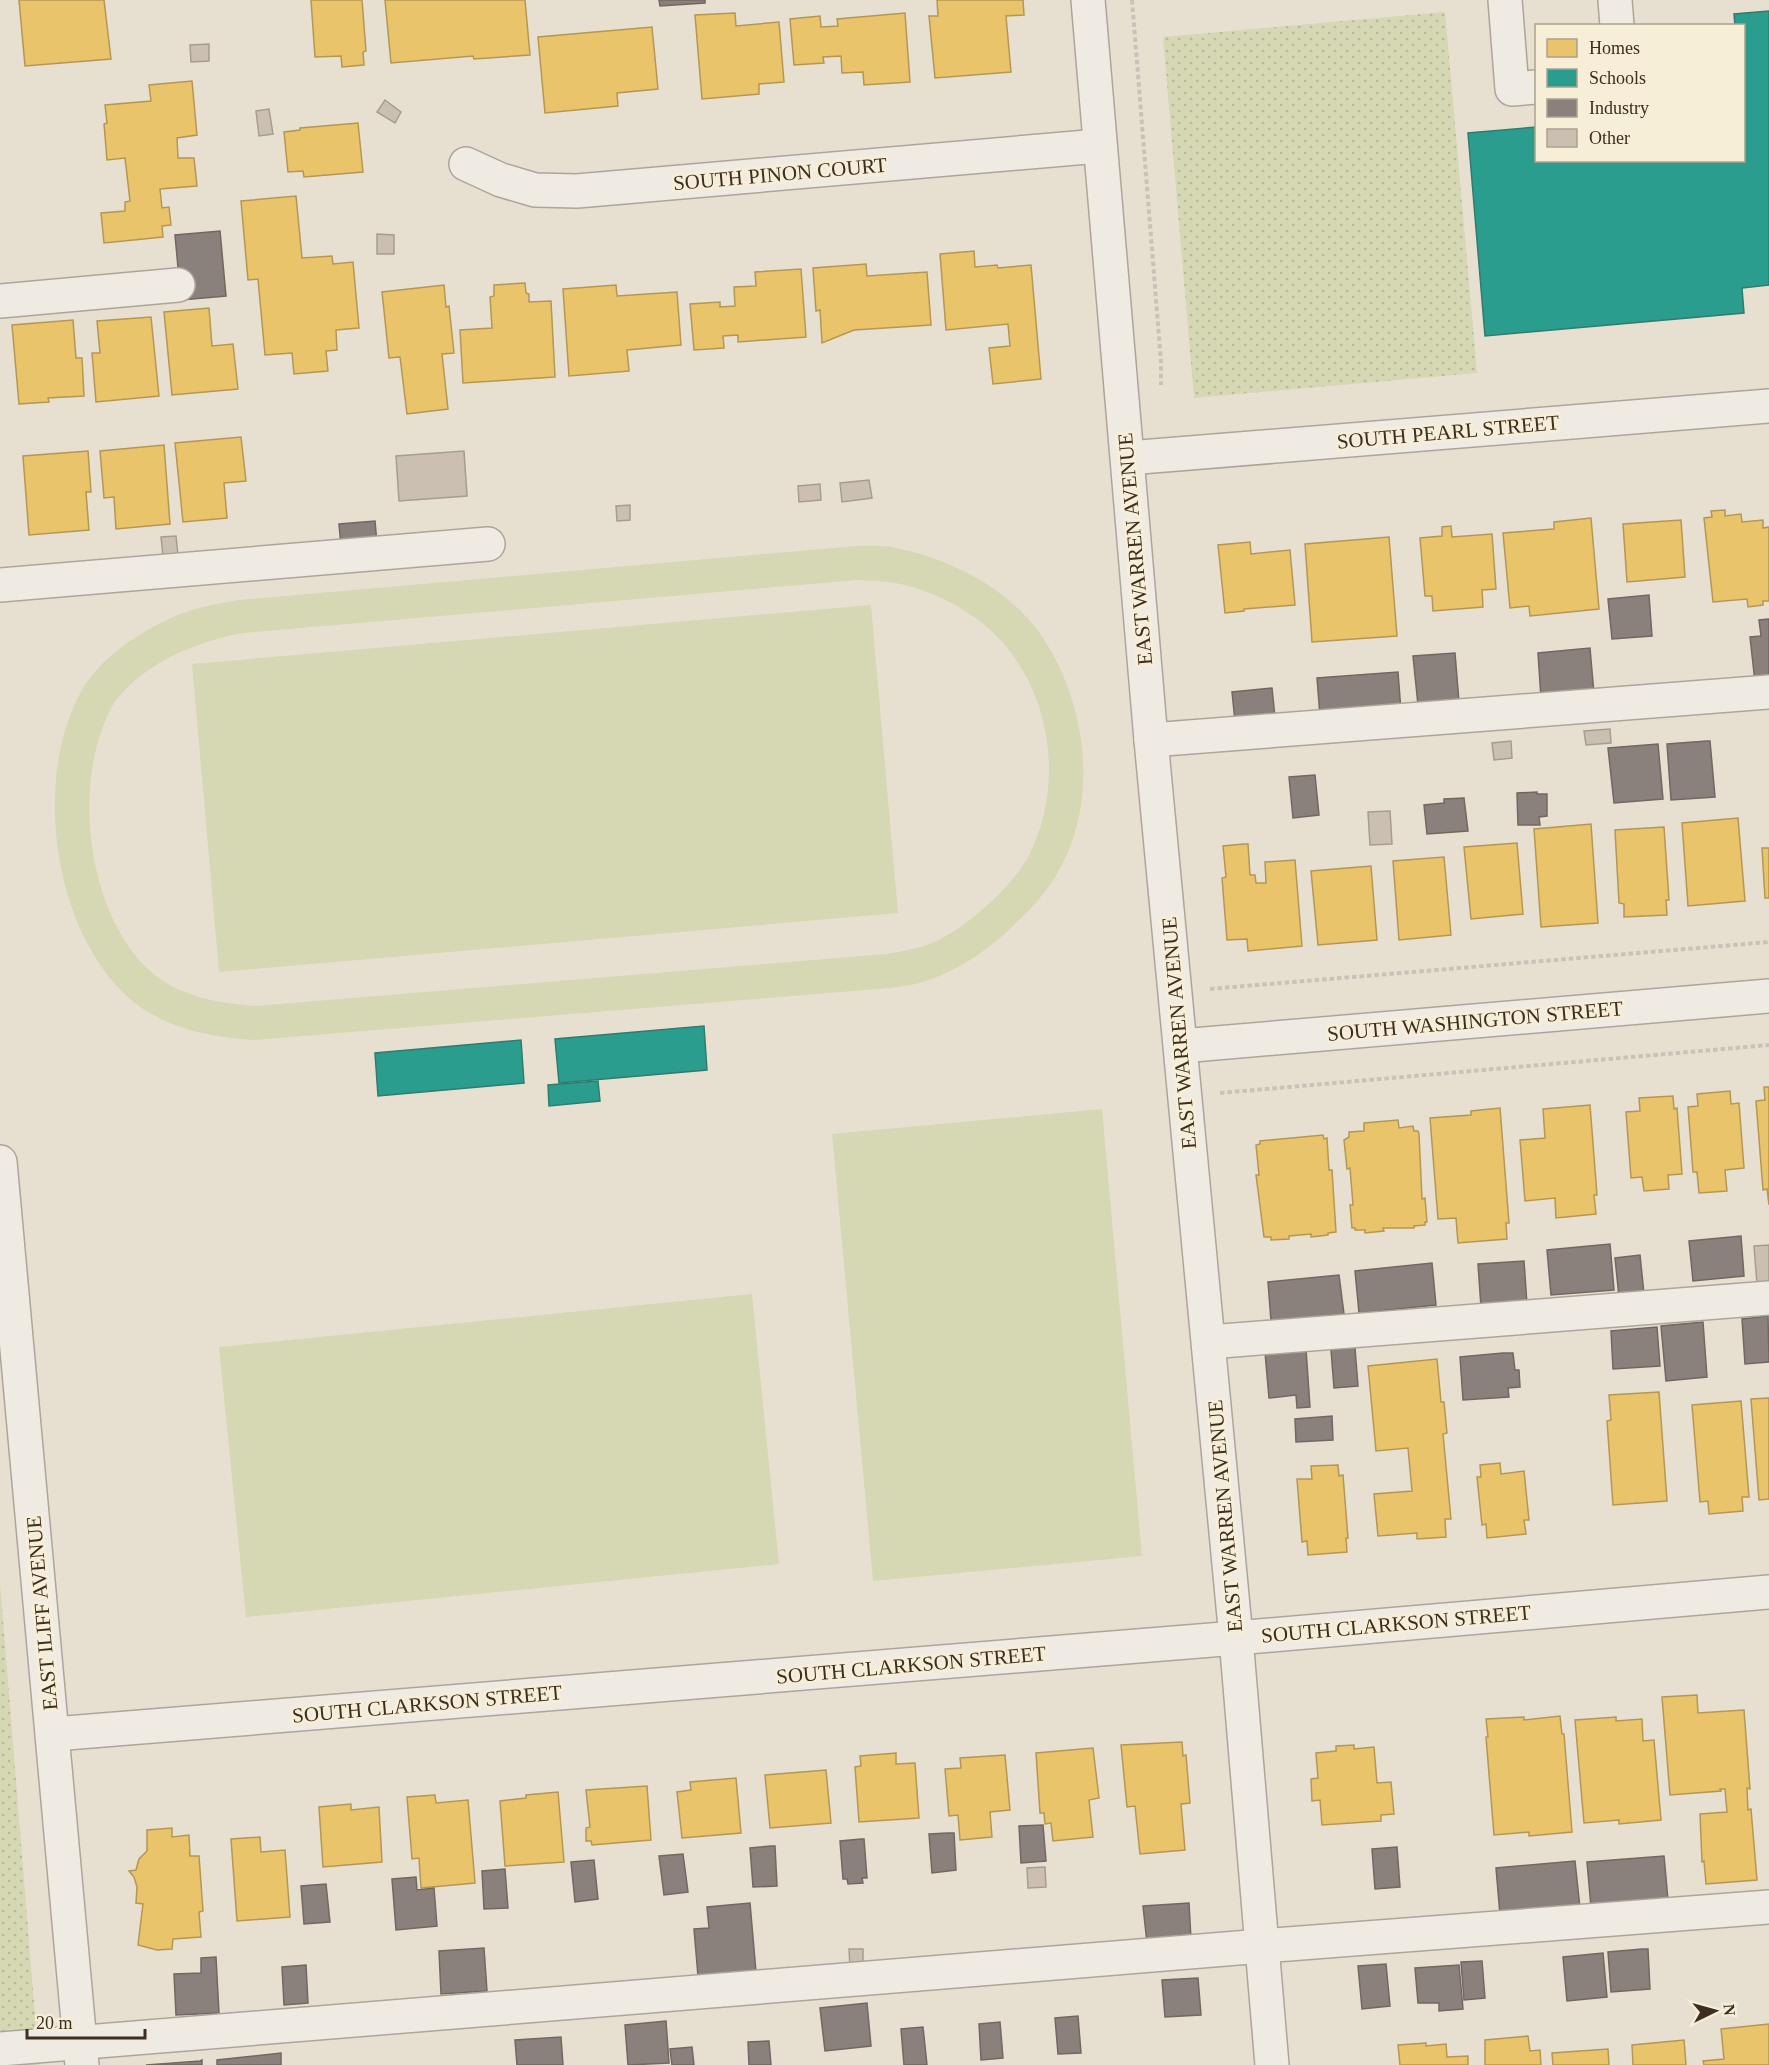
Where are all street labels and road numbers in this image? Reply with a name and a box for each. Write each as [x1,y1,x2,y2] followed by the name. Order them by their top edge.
[672,153,888,195] street label: SOUTH PINON COURT
[1336,410,1560,454] street label: SOUTH PEARL STREET
[1113,432,1157,666] street label: EAST WARREN AVENUE
[1157,916,1201,1150] street label: EAST WARREN AVENUE
[1326,996,1624,1046] street label: SOUTH WASHINGTON STREET
[1203,1399,1247,1633] street label: EAST WARREN AVENUE
[22,1515,62,1711] street label: EAST ILIFF AVENUE
[1260,1600,1532,1648] street label: SOUTH CLARKSON STREET
[775,1641,1047,1689] street label: SOUTH CLARKSON STREET
[291,1680,563,1728] street label: SOUTH CLARKSON STREET

